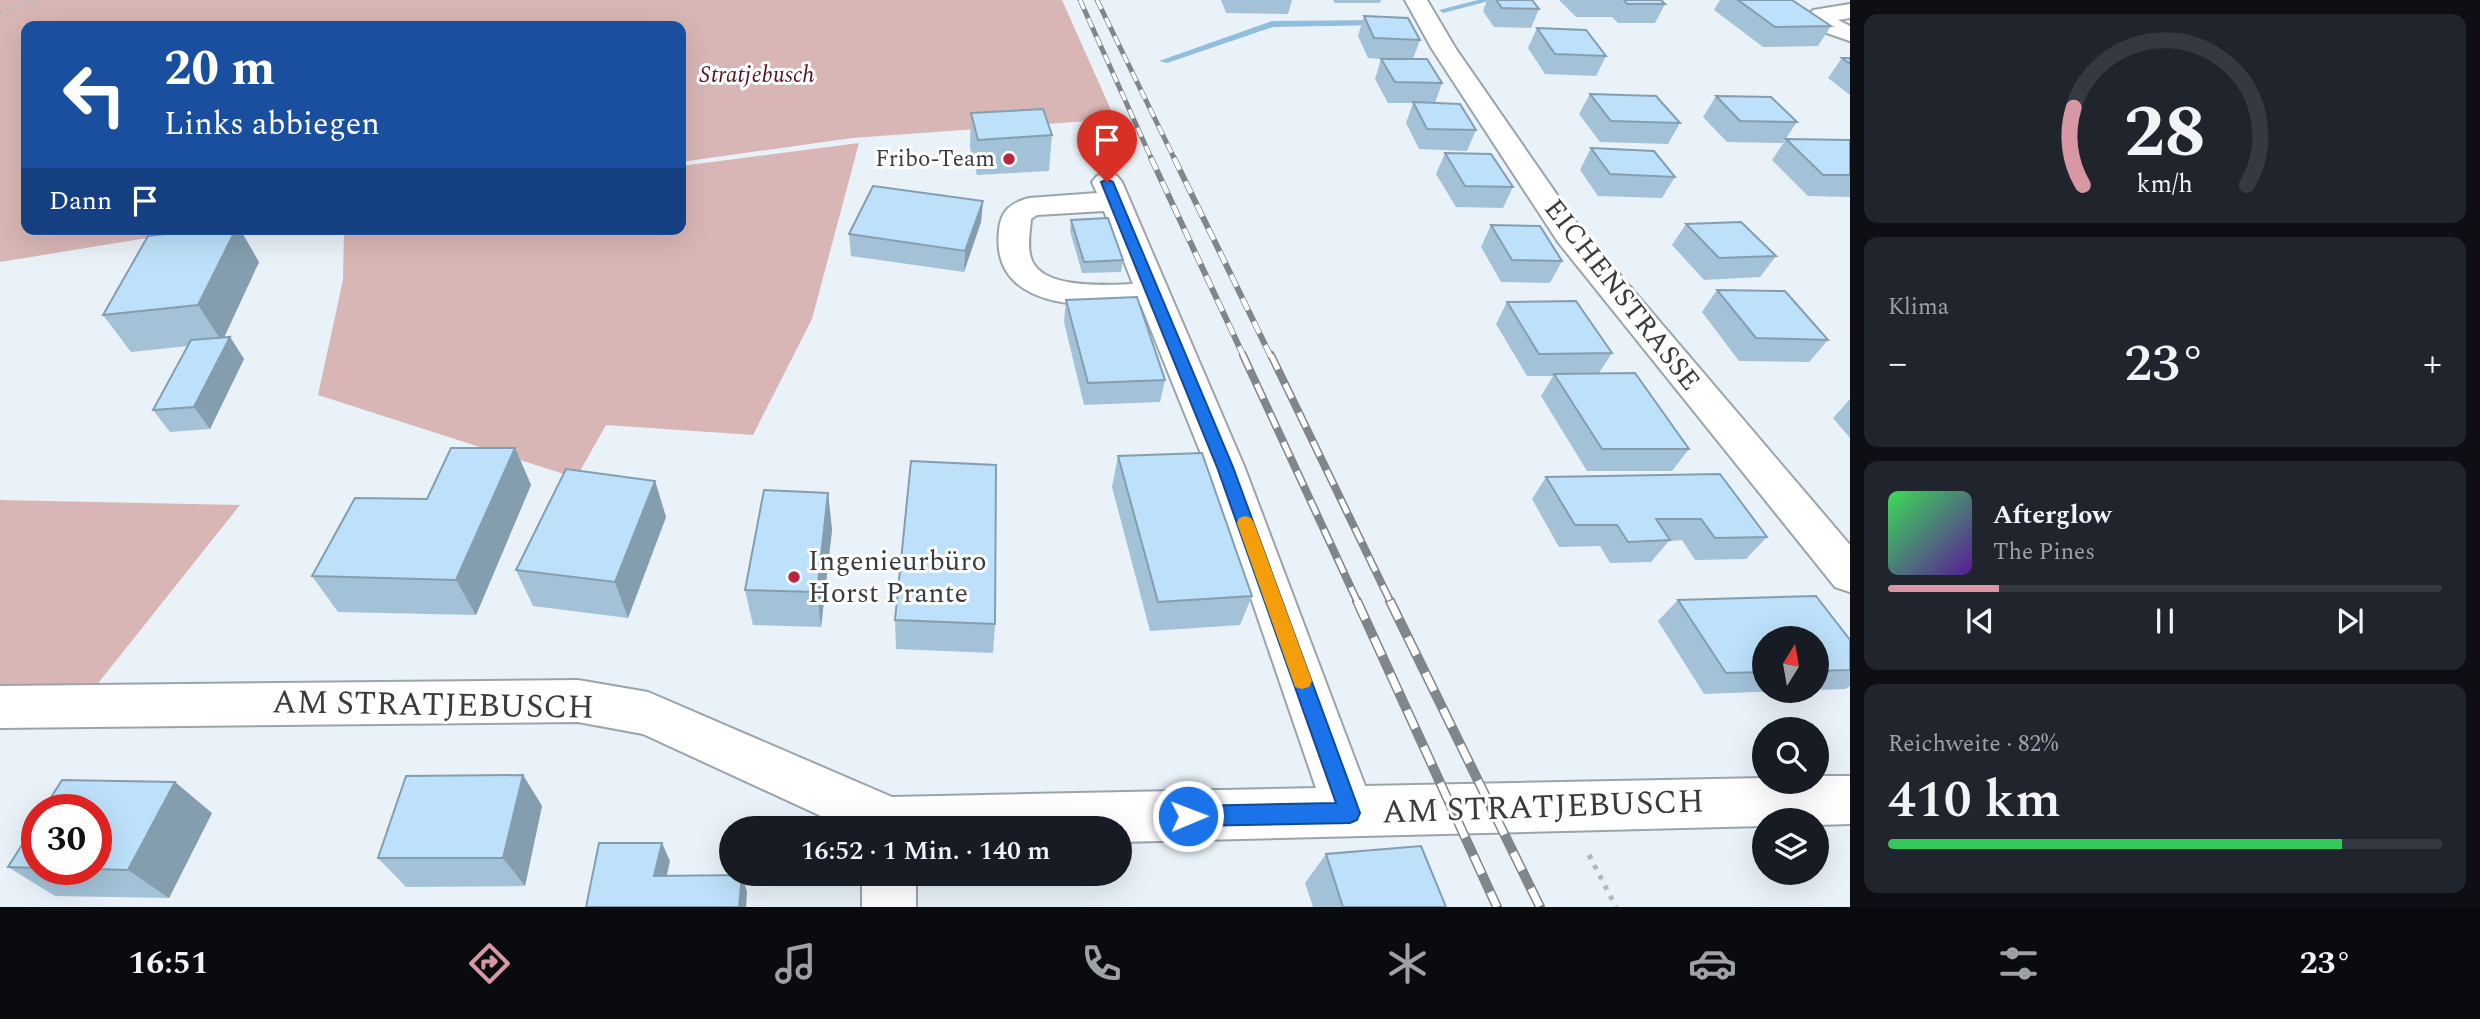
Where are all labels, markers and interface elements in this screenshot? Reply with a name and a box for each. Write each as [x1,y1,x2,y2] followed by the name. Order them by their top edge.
[164,32,275,107] text: 20 m
[49,49,140,140] icon: left
[699,58,815,93] park label: Stratjebusch
[2124,78,2206,189] text: 28
[164,100,380,149] text: Links abbiegen
[1077,110,1137,182] pin
[1088,121,1126,159] icon: arrive
[875,142,995,177] place label: Fribo-Team
[1001,151,1017,167] marker: Fribo-Team
[2137,165,2193,203] text: km/h
[49,181,112,221] text: Dann
[126,182,164,220] icon: arrive
[1533,190,1711,400] street label: EICHENSTRASSE
[1888,290,1949,325] text: Klima
[2124,325,2206,404] text: 23°
[1888,335,1907,393] text: −
[2423,335,2442,393] text: +
[1993,495,2112,535] text: Afterglow
[1993,535,2095,570] text: The Pines
[808,540,987,615] place label: Ingenieurbüro Horst Prante
[786,569,802,585] marker: Ingenieurbüro Horst Prante
[1961,602,1999,640] icon: previous
[2146,602,2184,640] icon: pause
[2331,602,2369,640] icon: next
[1752,626,1829,704] north arrow
[1752,626,1829,885] map controls
[271,677,595,733] street label: AM STRATJEBUSCH
[1752,717,1829,794] button: search
[1888,727,2058,762] text: Reichweite · 82%
[1888,761,2061,840] text: 410 km
[1381,776,1705,838] street label: AM STRATJEBUSCH
[1151,779,1225,853] position arrow
[21,794,112,885] speed limit sign: 30
[1752,808,1829,885] button: layers
[801,831,1050,871] text: 16:52 · 1 Min. · 140 m
[128,939,209,988] text: 16:51
[465,939,514,988] icon: directions
[771,939,820,988] icon: music
[1077,939,1126,988] icon: phone
[1383,939,1432,988] icon: climate
[1688,939,1737,988] icon: car
[1994,939,2043,988] icon: filters
[2300,939,2352,988] text: 23°

